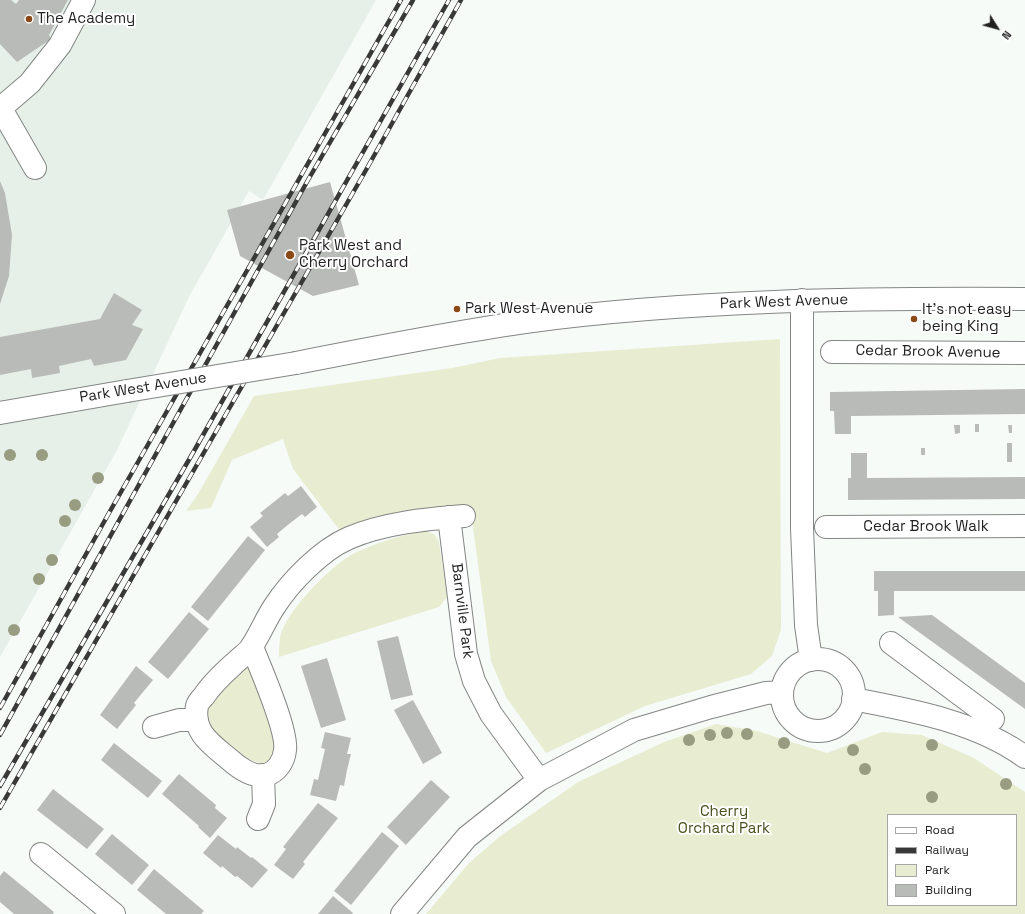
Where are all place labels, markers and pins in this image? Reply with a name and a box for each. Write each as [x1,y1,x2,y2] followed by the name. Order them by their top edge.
[37,10,135,28] place label: The Academy
[24,14,34,24] marker: The Academy
[299,237,408,272] place label: Park West and Cherry Orchard
[284,249,296,261] marker: Park West and Cherry Orchard
[465,300,593,318] place label: Park West Avenue
[922,301,1012,336] place label: It’s not easy being King
[452,304,462,314] marker: Park West Avenue
[909,314,919,324] marker: It’s not easy being King

